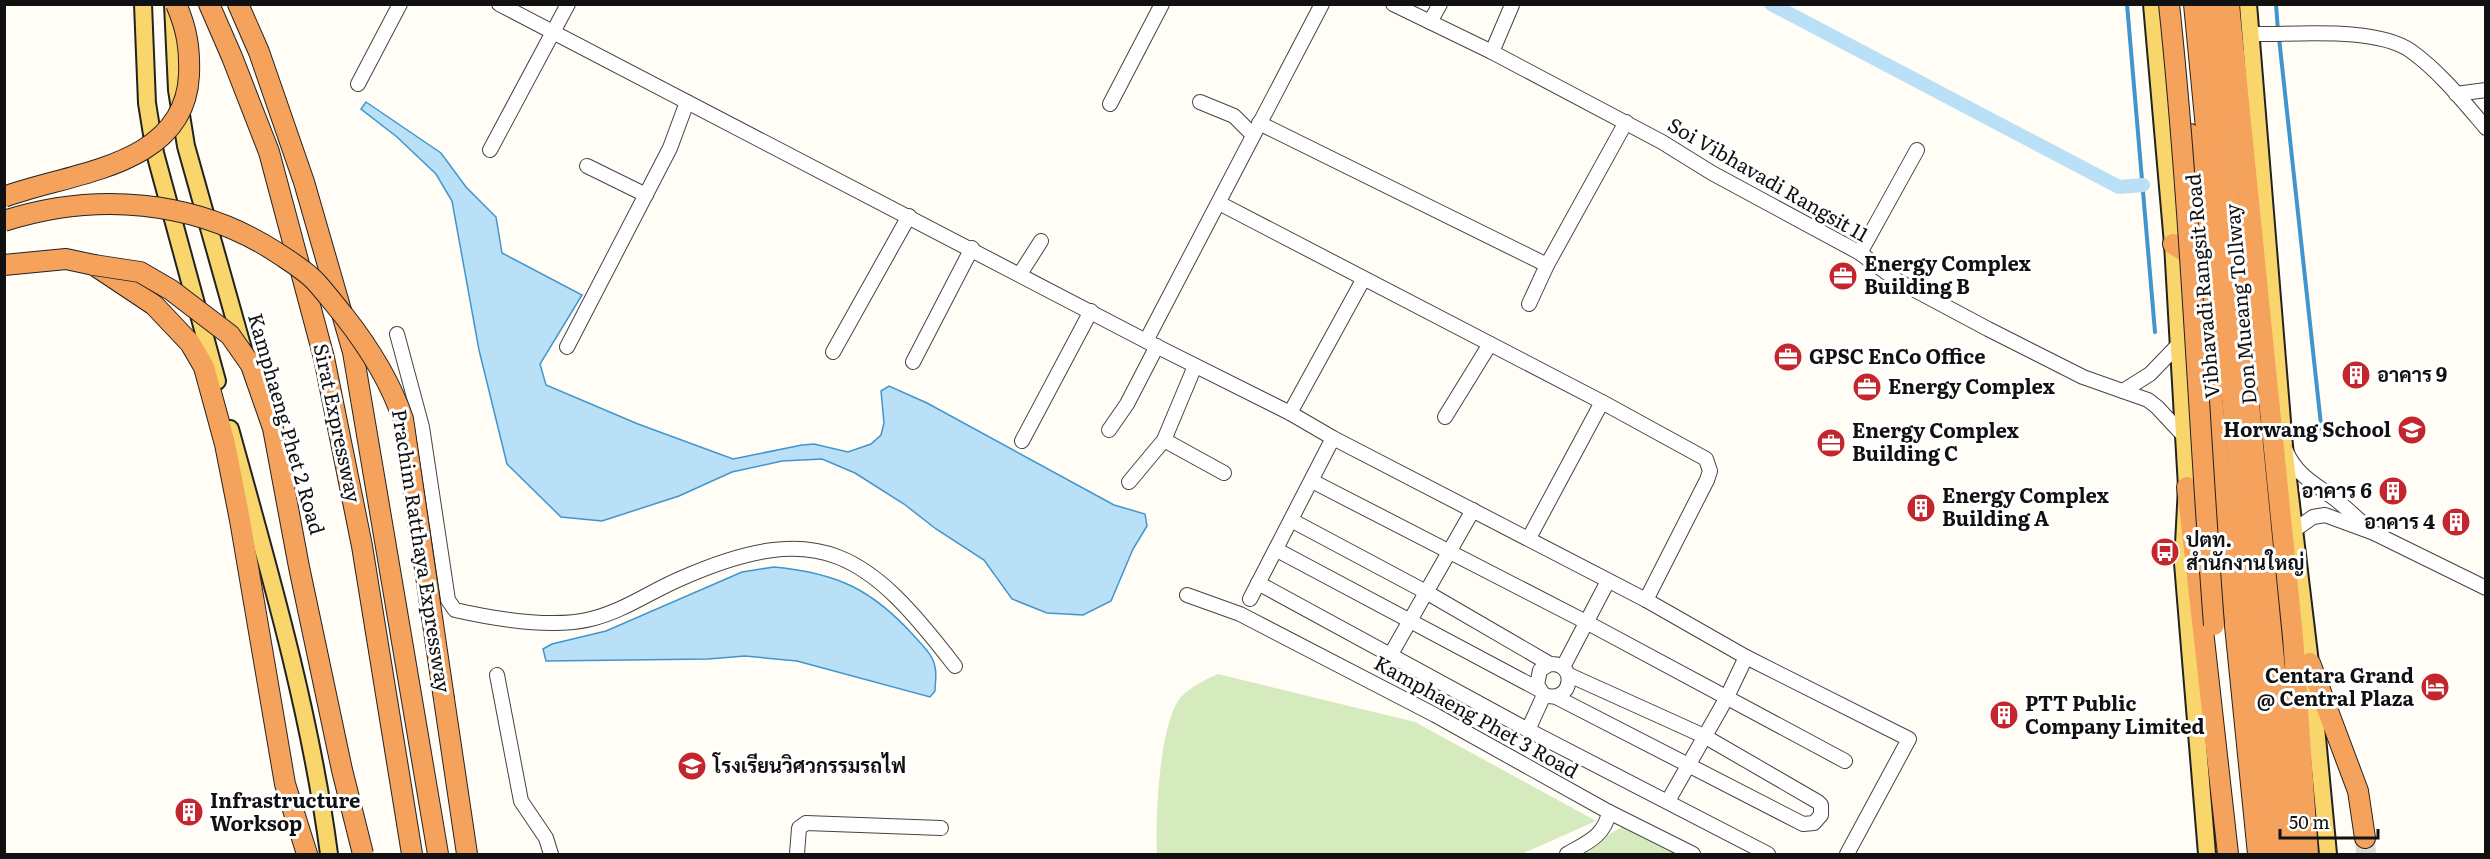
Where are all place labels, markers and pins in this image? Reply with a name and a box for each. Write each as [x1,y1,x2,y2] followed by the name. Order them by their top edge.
[1864,247,2031,300] place label: Energy Complex Building B
[1827,260,1859,292] office icon: Energy Complex Building B
[1809,340,1985,370] place label: GPSC EnCo Office
[1772,341,1804,373] office icon: GPSC EnCo Office
[2377,358,2447,388] place label: อาคาร 9
[2340,359,2372,391] building icon: อาคาร 9
[1888,370,2055,400] place label: Energy Complex
[1851,371,1883,403] office icon: Energy Complex
[2223,413,2391,443] place label: Horwang School
[1852,414,2019,467] place label: Energy Complex Building C
[2396,414,2428,446] school or university icon: Horwang School
[1815,427,1847,459] office icon: Energy Complex Building C
[2301,474,2372,504] place label: อาคาร 6
[2377,475,2409,507] building icon: อาคาร 6
[1942,479,2109,532] place label: Energy Complex Building A
[1905,492,1937,524] building icon: Energy Complex Building A
[2364,505,2435,535] place label: อาคาร 4
[2440,506,2472,538] building icon: อาคาร 4
[2186,523,2304,576] place label: ปตท. สำนักงานใหญ่
[2149,536,2181,568] bus stop icon: ปตท. สำนักงานใหญ่
[2257,659,2414,712] place label: Centara Grand @ Central Plaza
[2419,671,2451,703] hotel icon: Centara Grand @ Central Plaza
[2025,687,2205,740] place label: PTT Public Company Limited
[1988,699,2020,731] building icon: PTT Public Company Limited
[712,749,906,779] place label: โรงเรียนวิศวกรรมรถไฟ
[676,750,708,782] school or university icon: โรงเรียนวิศวกรรมรถไฟ
[210,784,360,837] place label: Infrastructure Worksop
[173,796,205,828] building icon: Infrastructure Worksop

